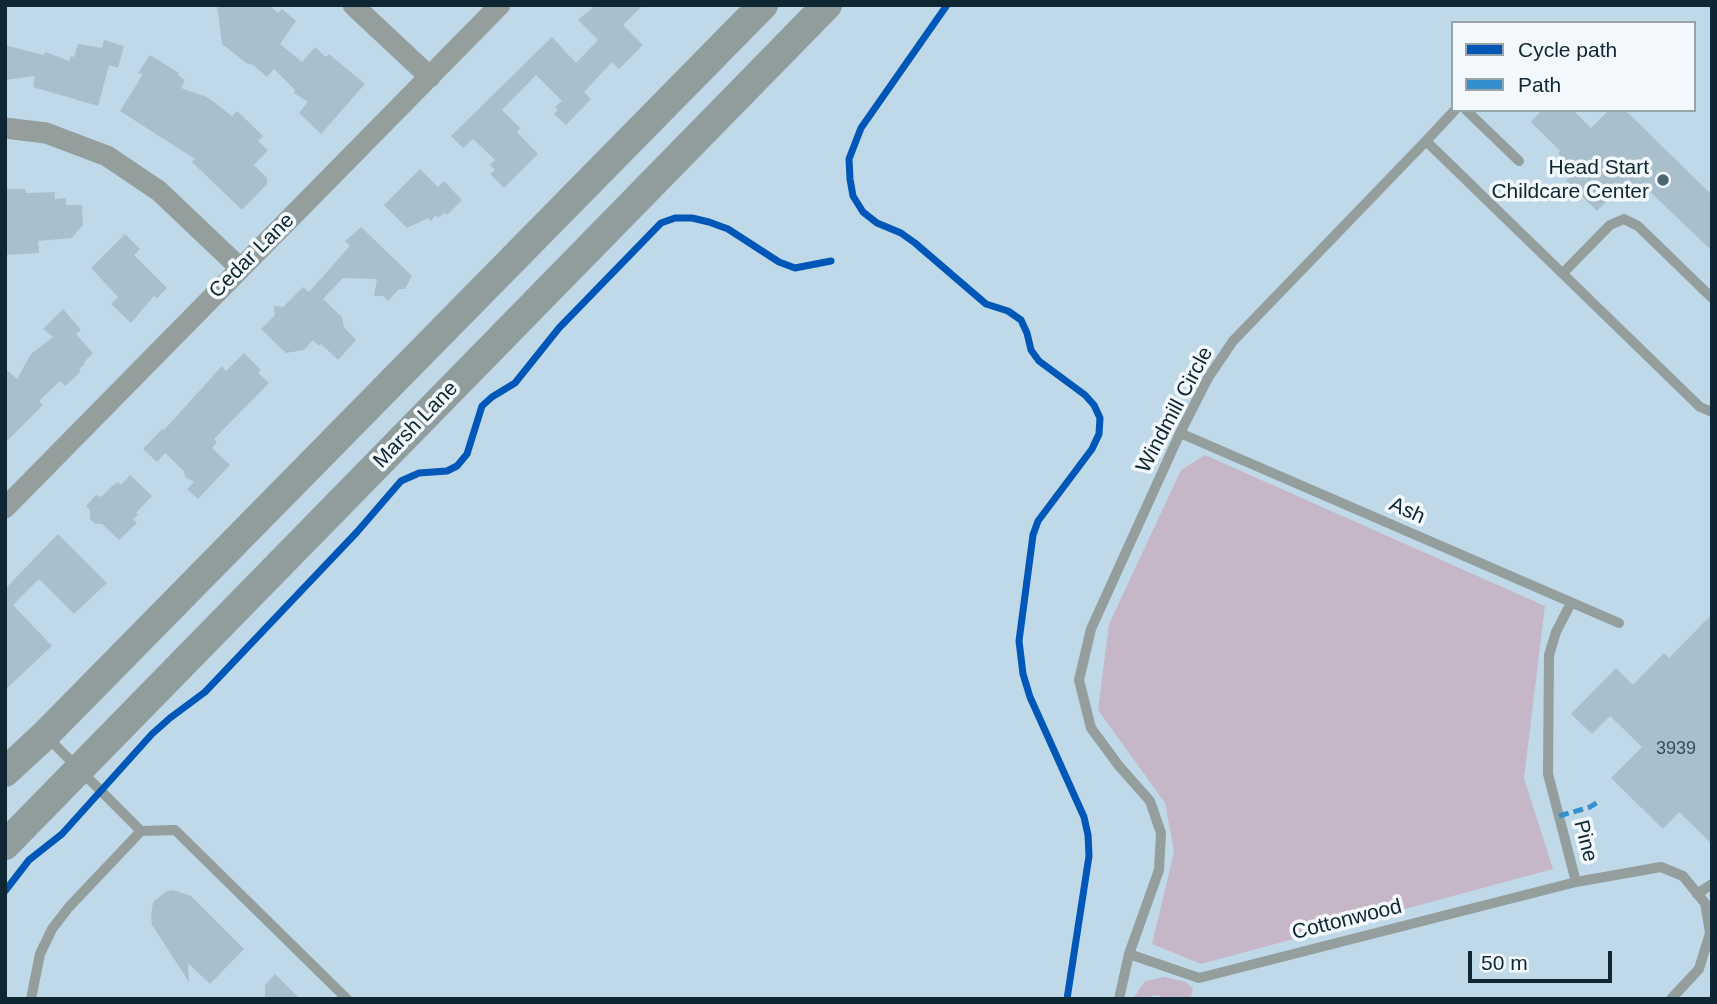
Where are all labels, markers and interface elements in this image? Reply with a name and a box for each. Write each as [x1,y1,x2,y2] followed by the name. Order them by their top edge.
[1451,21,1696,112] legend
[1518,38,1617,61] text: Cycle path
[1518,73,1561,96] text: Path
[1491,155,1649,205] place label: Head Start Childcare Center
[1655,172,1671,188] marker: Head Start Childcare Center
[204,208,300,304] street label: Cedar Lane
[1131,343,1219,477] street label: Windmill Circle
[368,376,464,474] street label: Marsh Lane
[1385,492,1429,530] street label: Ash
[1656,738,1696,760] house number: 3939
[1568,818,1602,864] street label: Pine
[1290,894,1404,946] street label: Cottonwood
[1472,937,1616,981] scale bar
[1481,951,1528,974] text: 50 m

